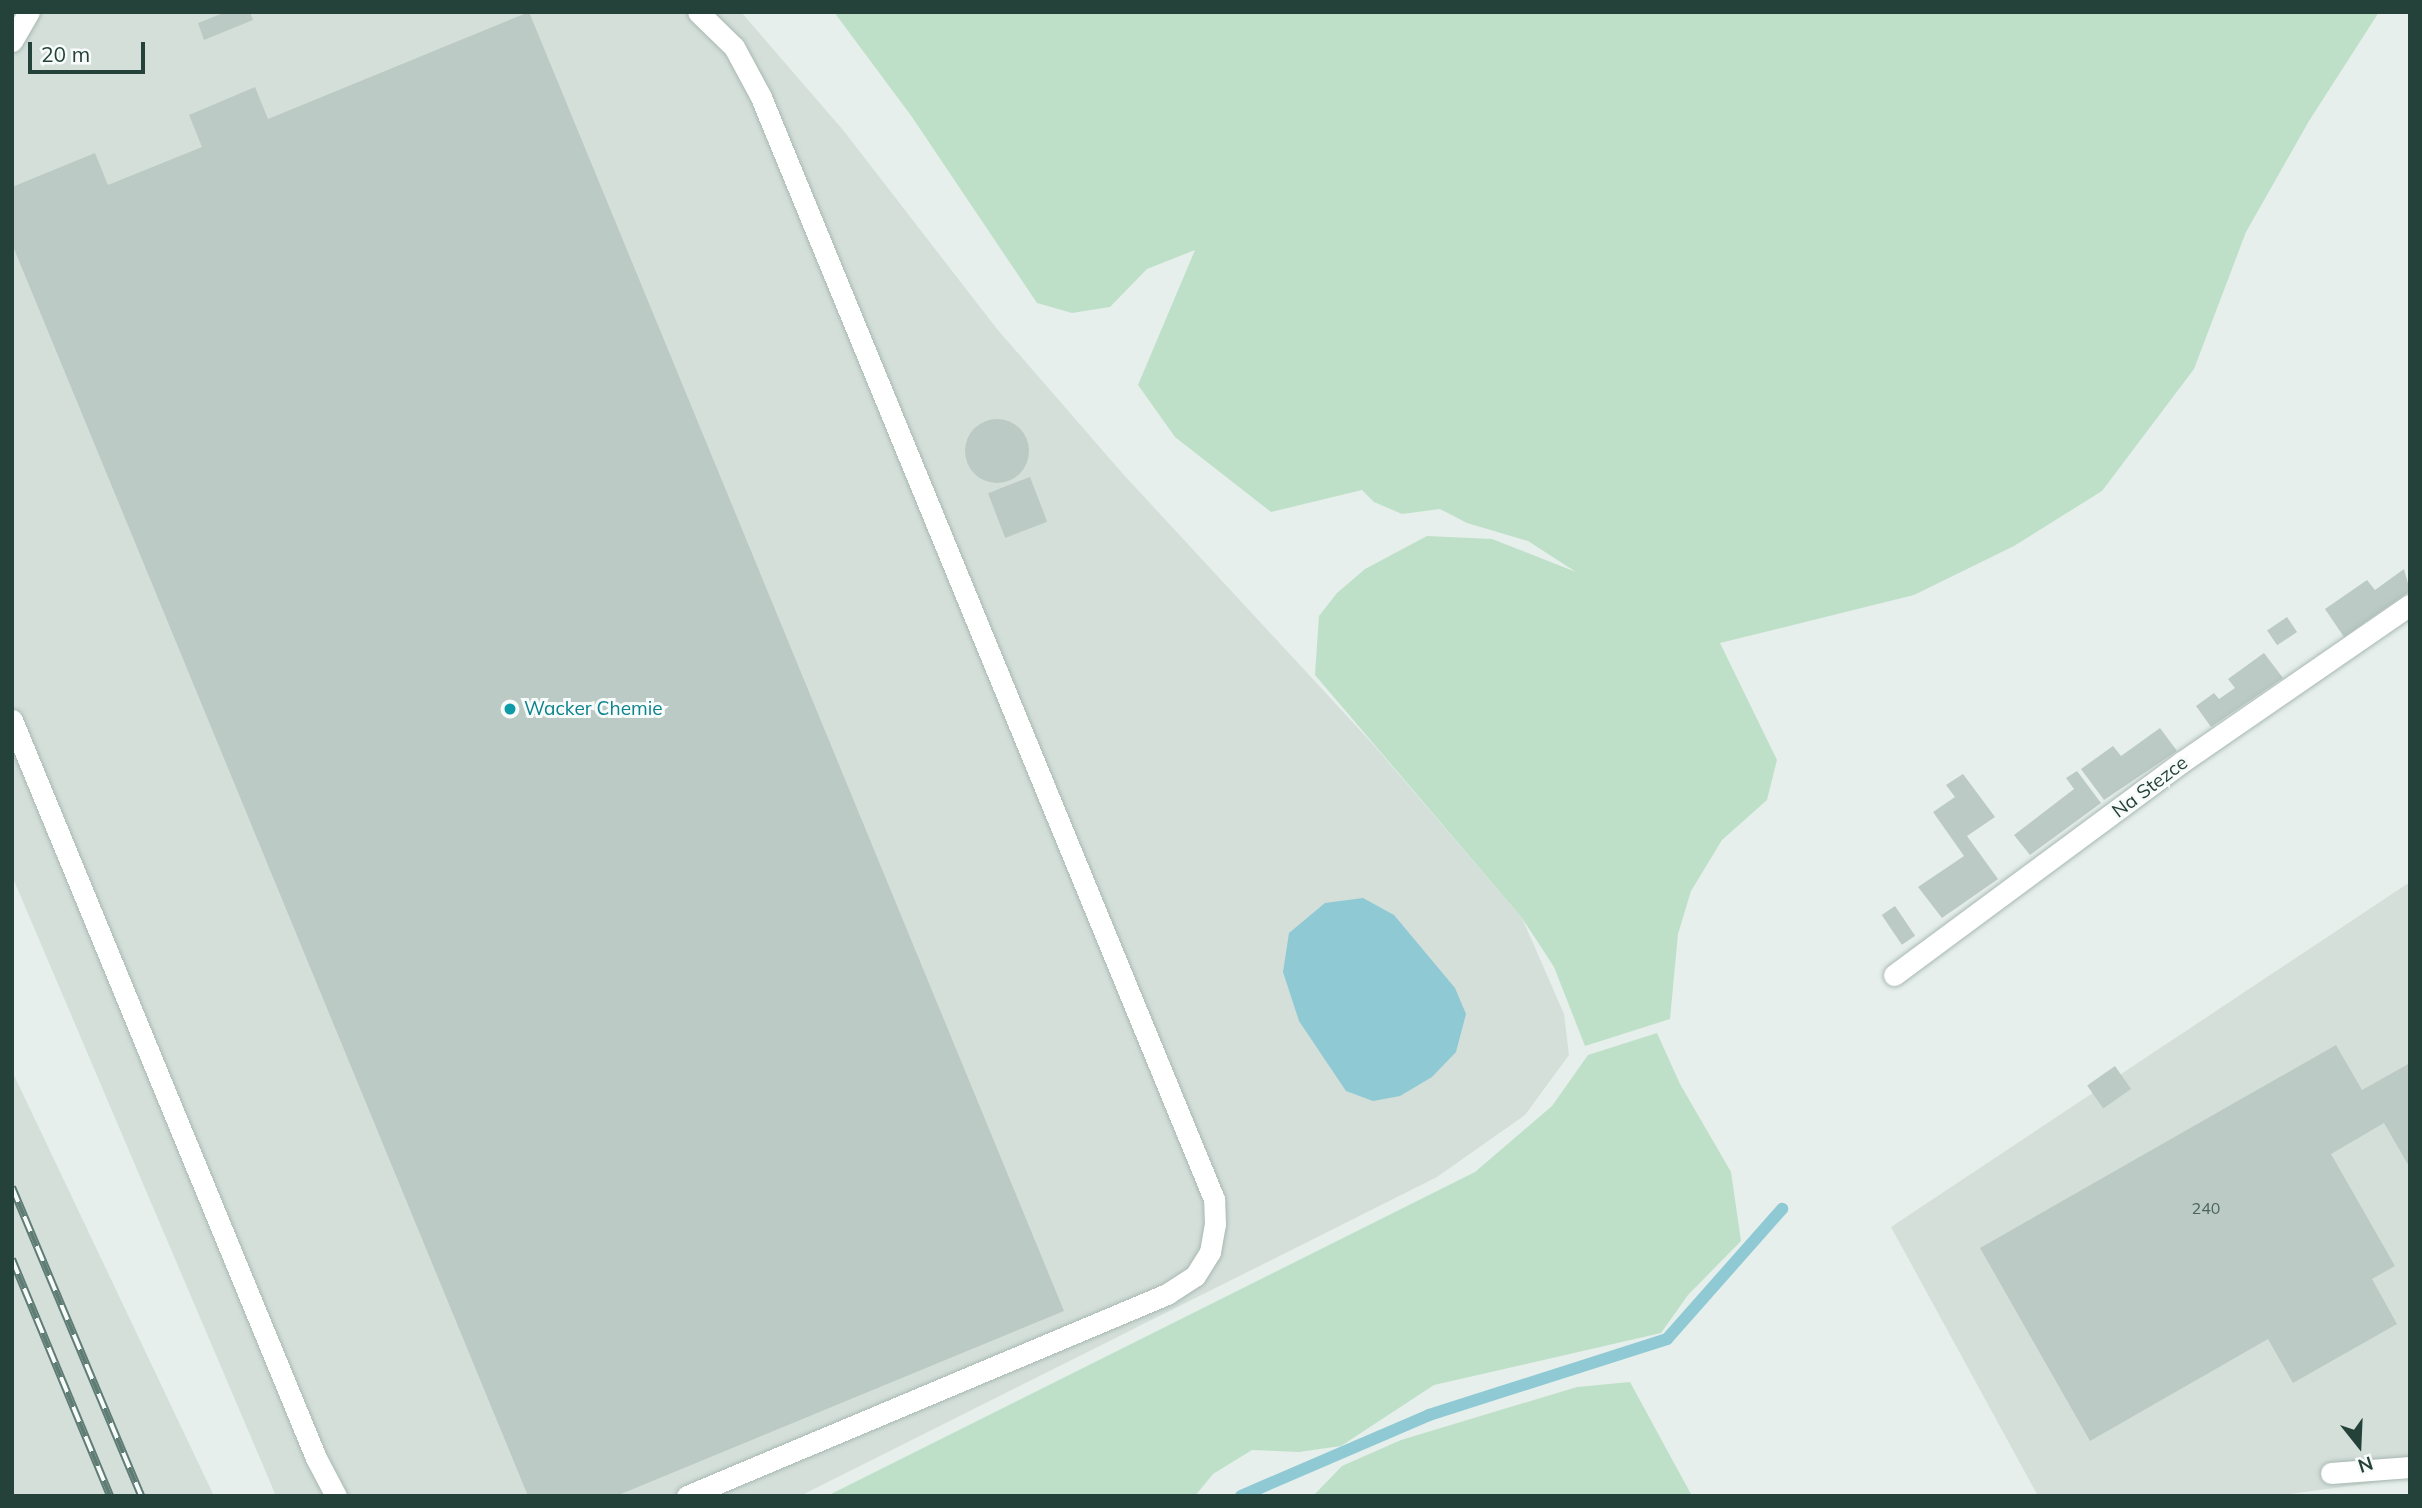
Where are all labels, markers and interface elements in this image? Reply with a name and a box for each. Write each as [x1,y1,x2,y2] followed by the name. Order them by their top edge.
[32,28,149,72] scale bar
[41,41,90,67] text: 20 m
[524,698,663,720] place label: Wacker Chemie
[502,701,518,717] marker: Wacker Chemie
[2108,751,2192,823] street label: Na Stezce
[2192,1198,2220,1218] house number: 240
[2324,1410,2394,1480] north arrow
[2355,1451,2376,1479] text: N

